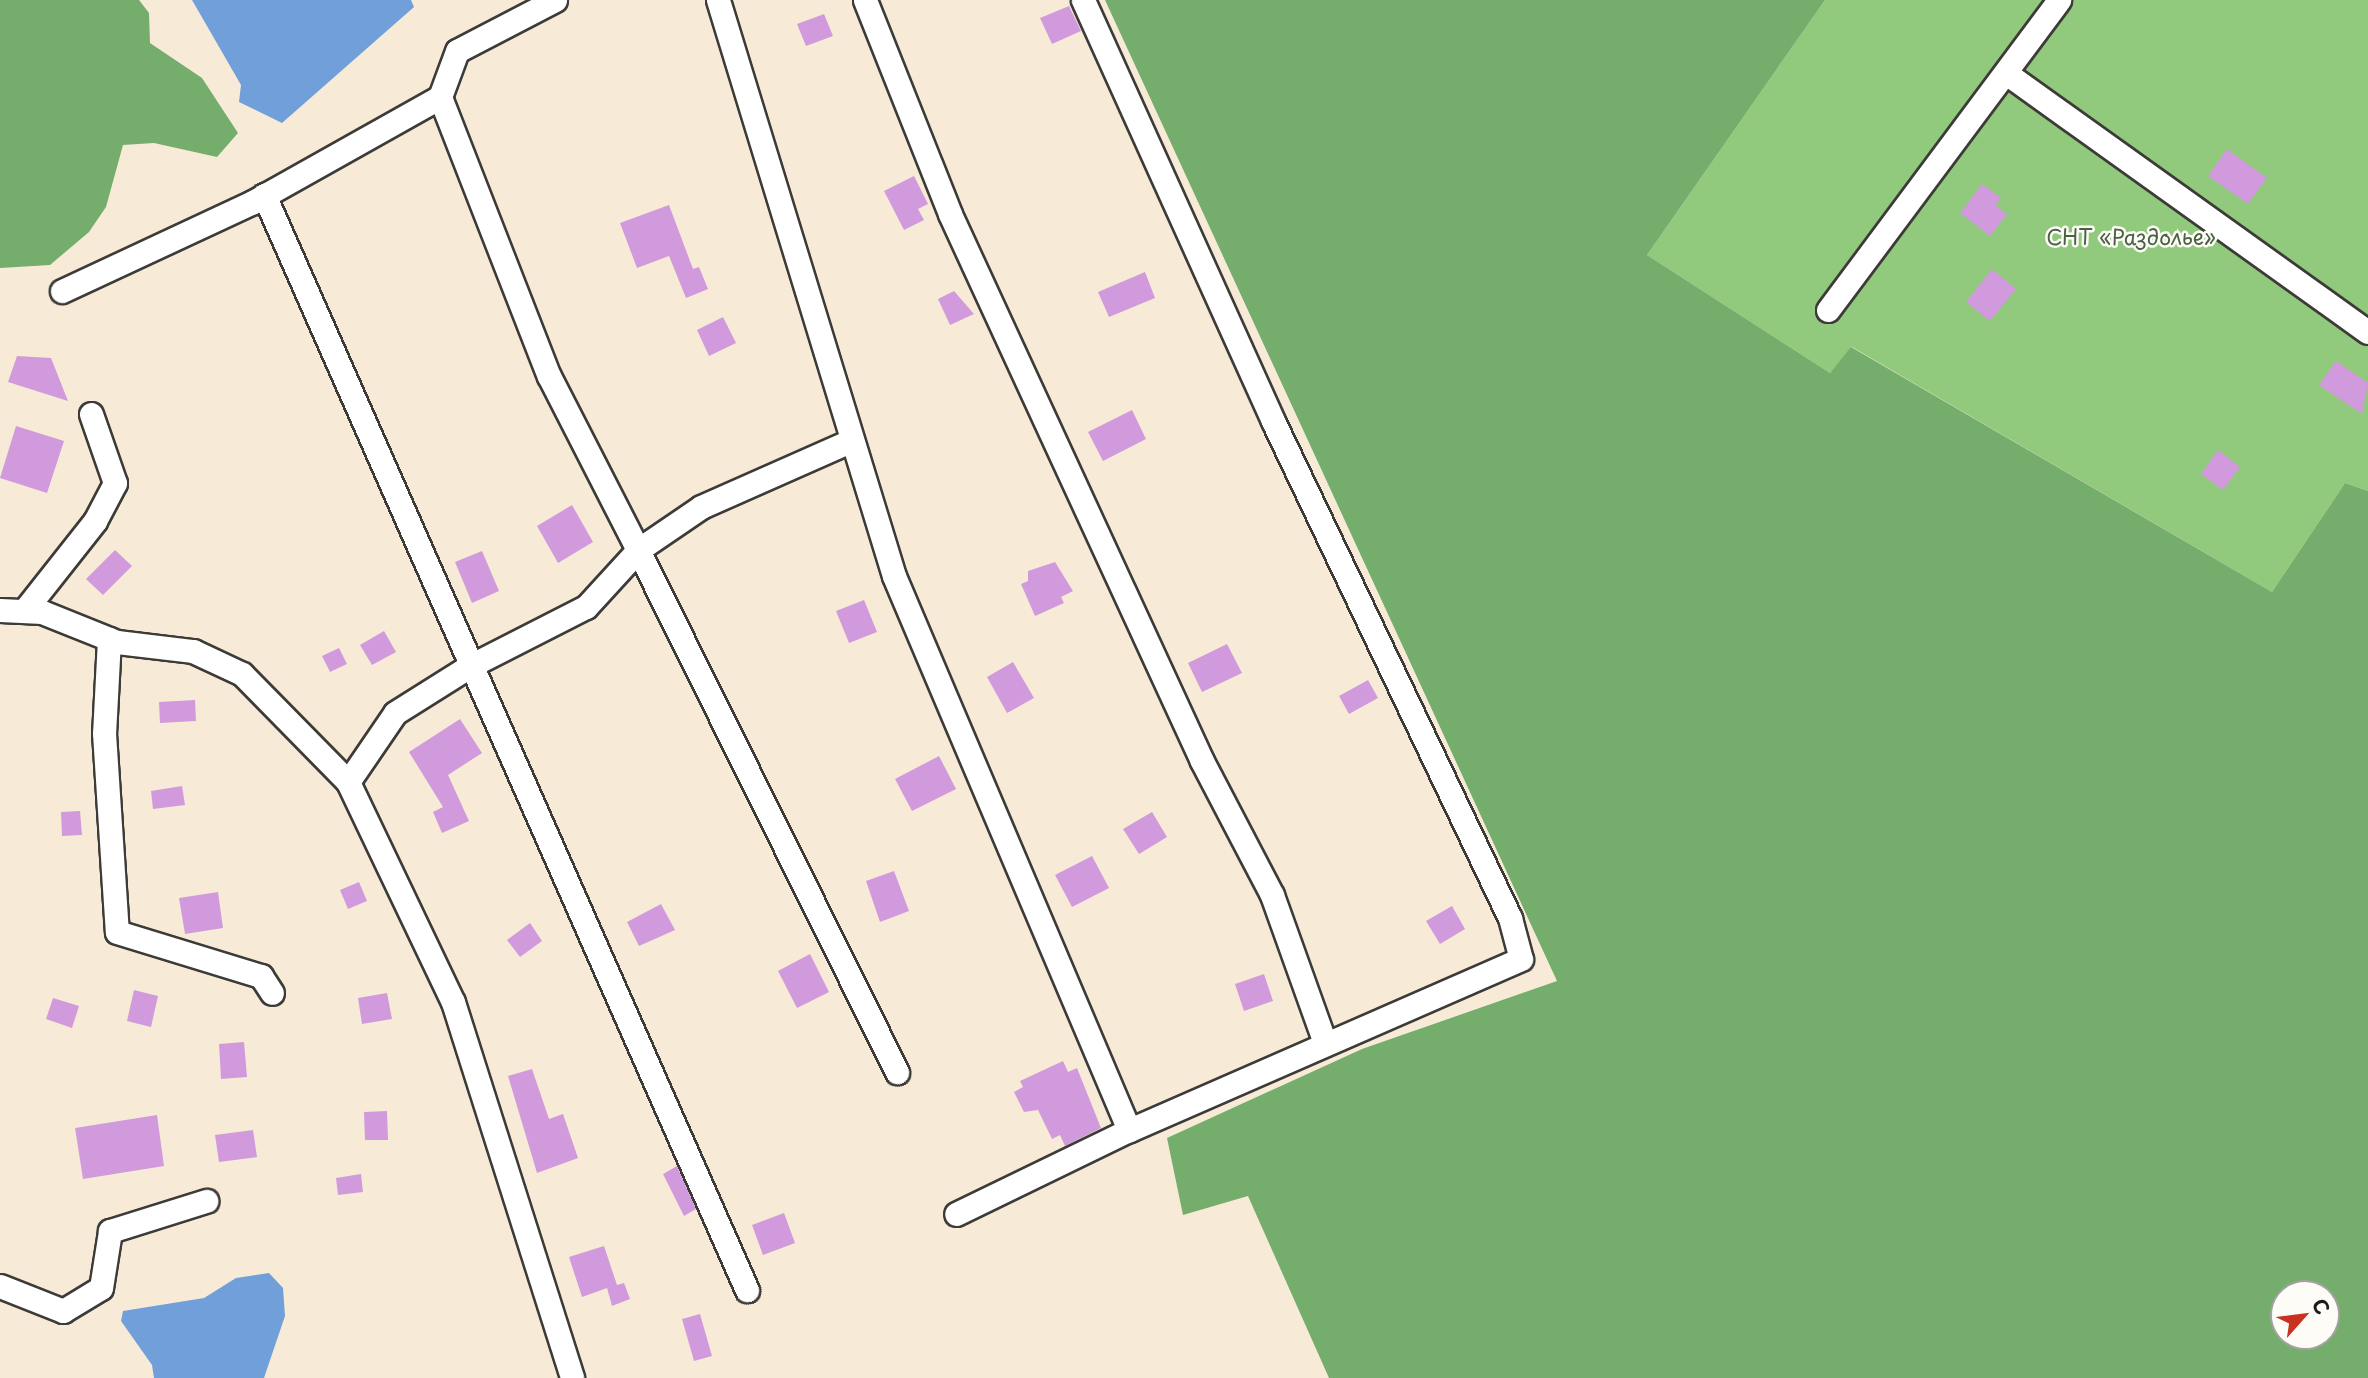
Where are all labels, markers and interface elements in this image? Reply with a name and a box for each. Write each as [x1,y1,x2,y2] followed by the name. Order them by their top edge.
[2046,223,2216,249] park label: СНТ «Раздолье»
[2270,1280,2340,1350] north arrow
[2306,1293,2337,1319] text: С

